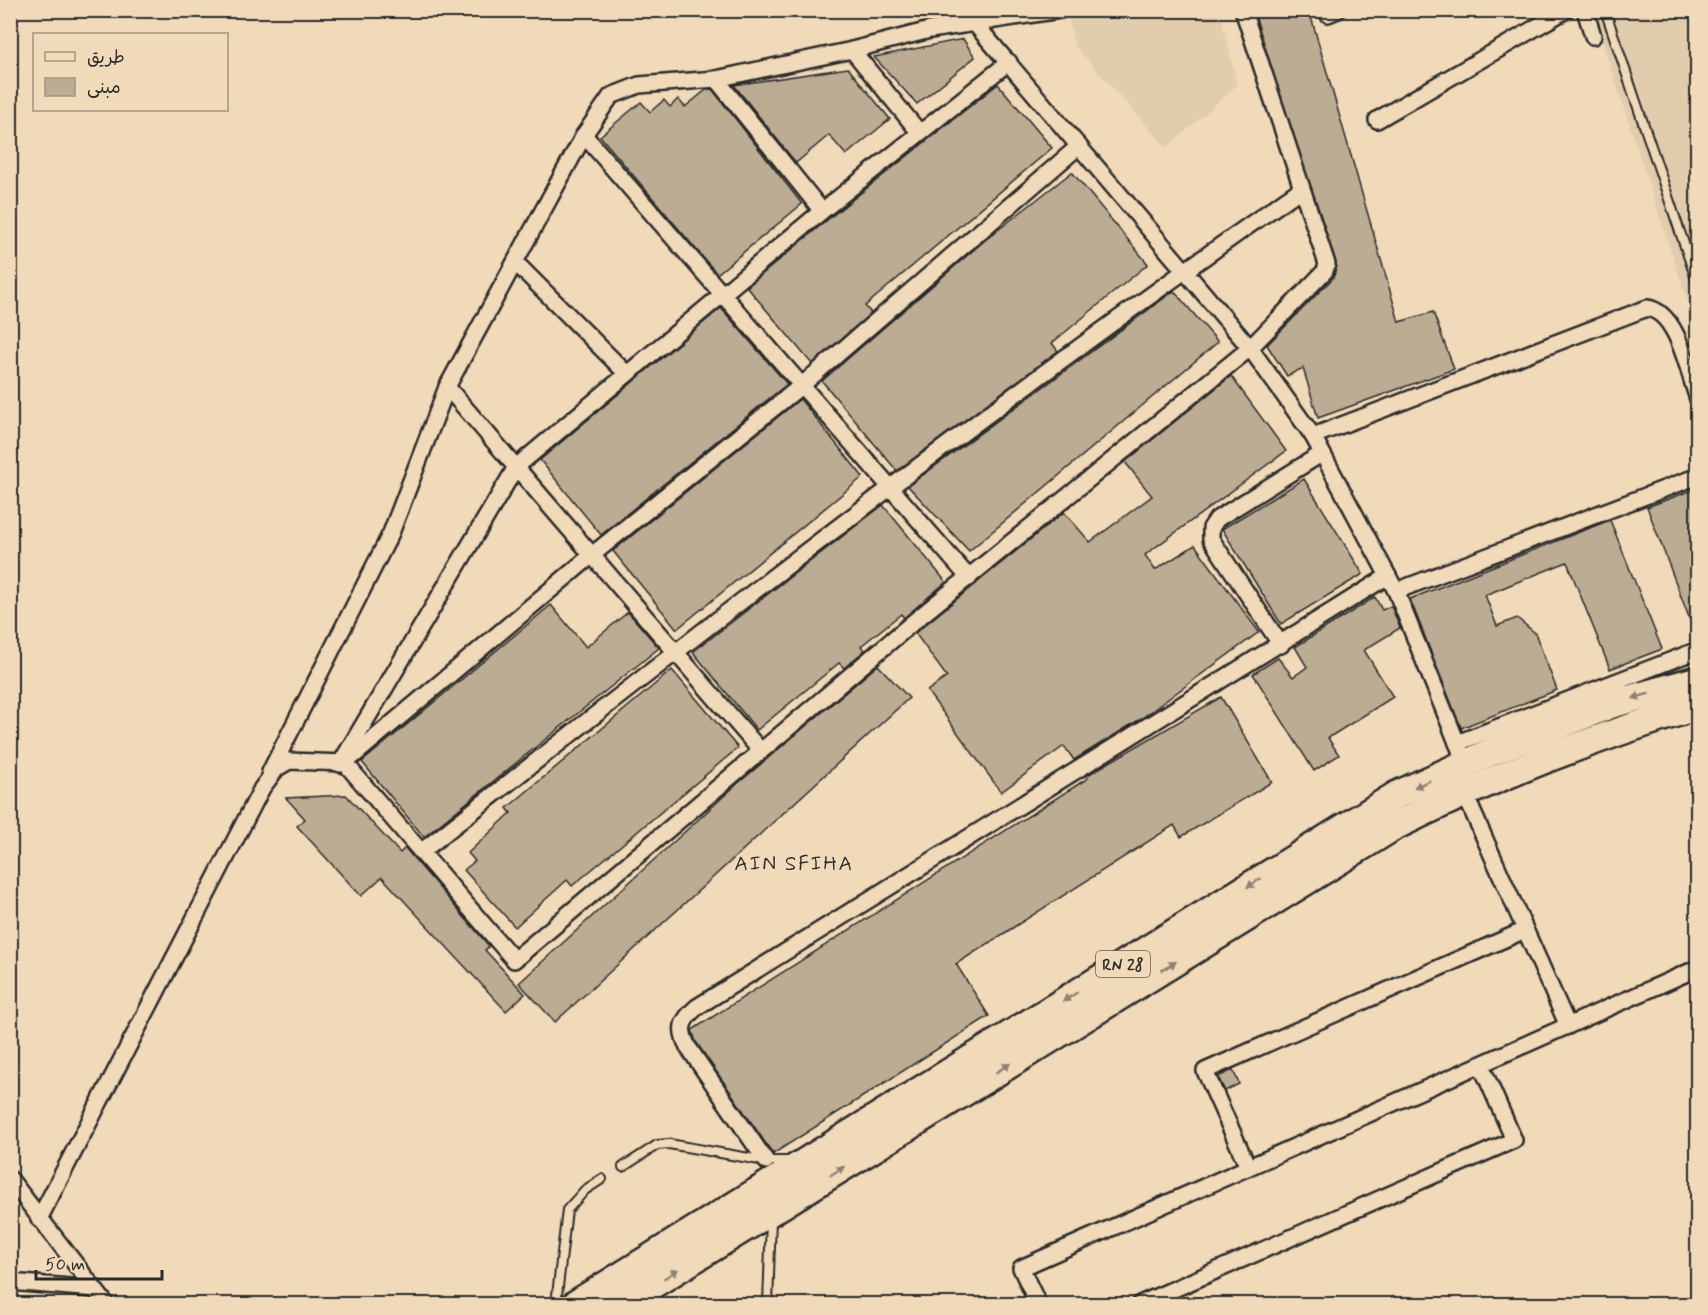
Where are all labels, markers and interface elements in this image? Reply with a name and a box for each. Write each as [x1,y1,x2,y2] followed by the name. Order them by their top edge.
[33,33,228,111] legend
[87,46,125,70] text: طريق
[87,76,121,100] text: مبنى
[1632,691,1650,701] one-way arrow
[1413,780,1430,789] one-way arrow
[734,850,854,878] district label: AIN SFIHA
[1246,878,1262,889] one-way arrow
[1096,951,1150,977] road number: RN 28
[1161,960,1177,971] one-way arrow
[1062,991,1078,1002] one-way arrow
[995,1063,1011,1074] one-way arrow
[829,1166,845,1177] one-way arrow
[36,1243,162,1281] scale bar
[45,1253,85,1277] text: 50 m
[663,1268,679,1279] one-way arrow

